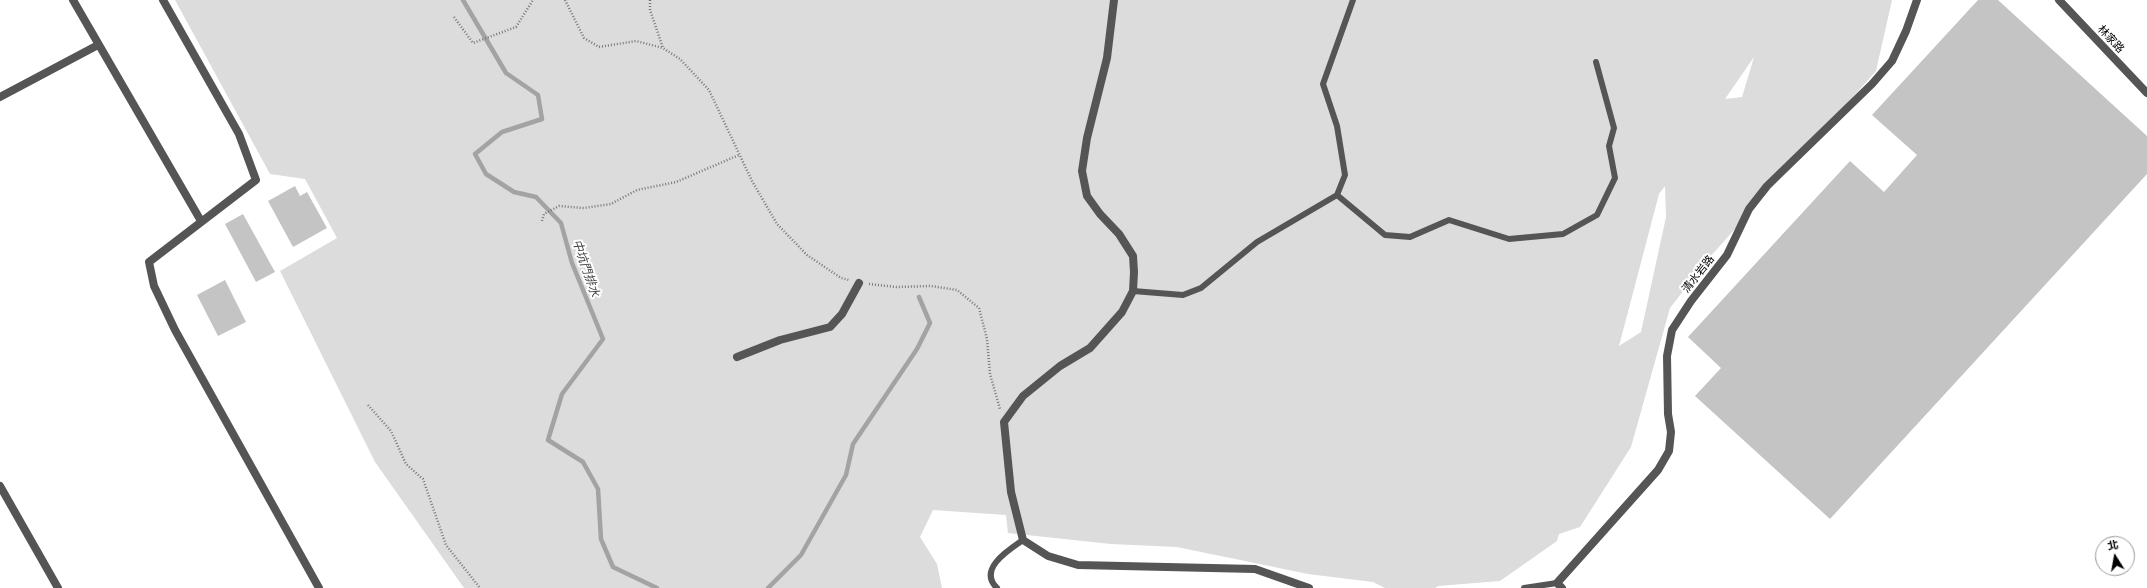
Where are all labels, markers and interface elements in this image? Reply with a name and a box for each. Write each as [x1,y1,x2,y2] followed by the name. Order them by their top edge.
[2095,22,2127,56] street label: 林家路
[569,237,603,299] water label: 中坑門排水
[1679,253,1717,295] street label: 清水岩路
[2095,536,2135,576] north arrow
[2106,538,2119,552] text: 北

